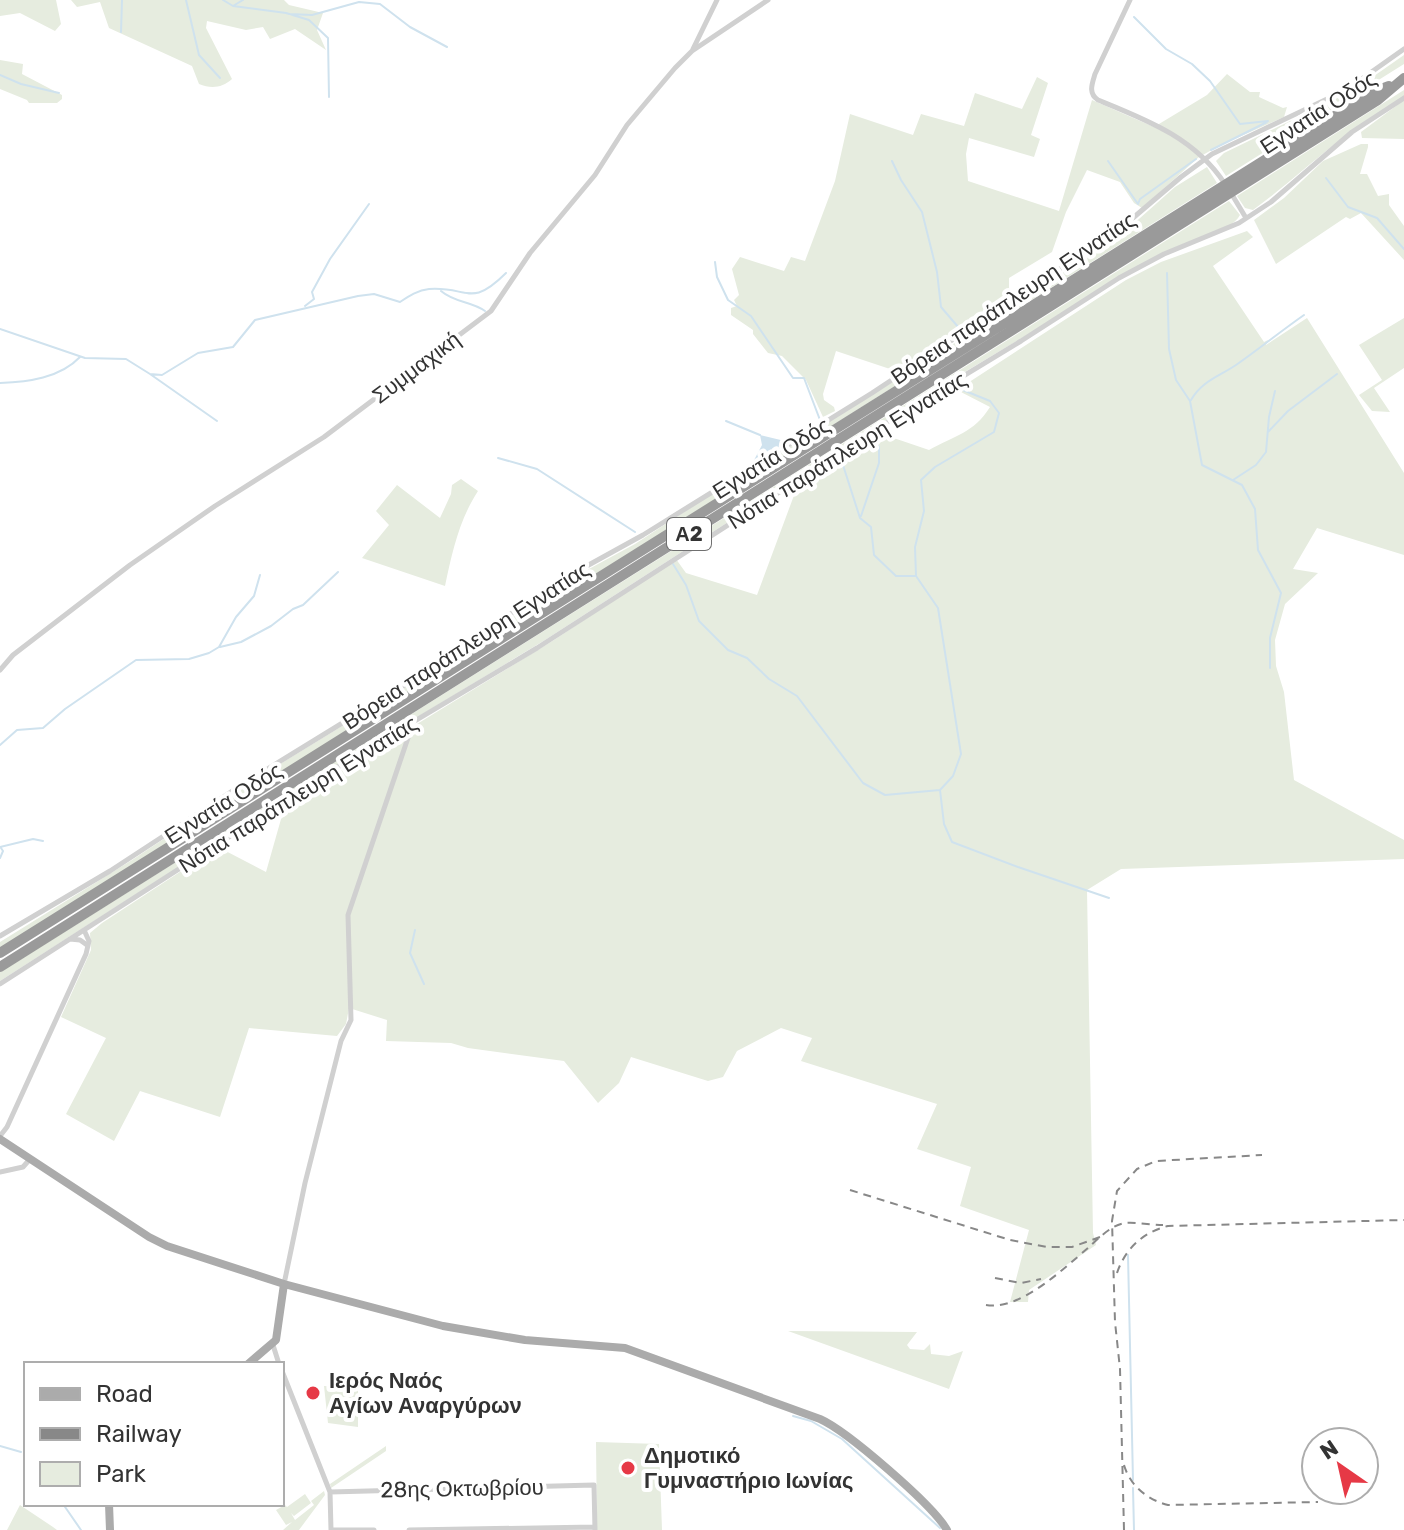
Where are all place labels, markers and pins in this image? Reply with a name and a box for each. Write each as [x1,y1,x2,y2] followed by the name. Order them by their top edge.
[329,1367,522,1419] place label: Ιερός Ναός Αγίων Αναργύρων
[304,1384,322,1402] marker: Ιερός Ναός Αγίων Αναργύρων
[644,1442,853,1494] place label: Δημοτικό Γυμναστήριο Ιωνίας
[619,1459,637,1477] marker: Δημοτικό Γυμναστήριο Ιωνίας

